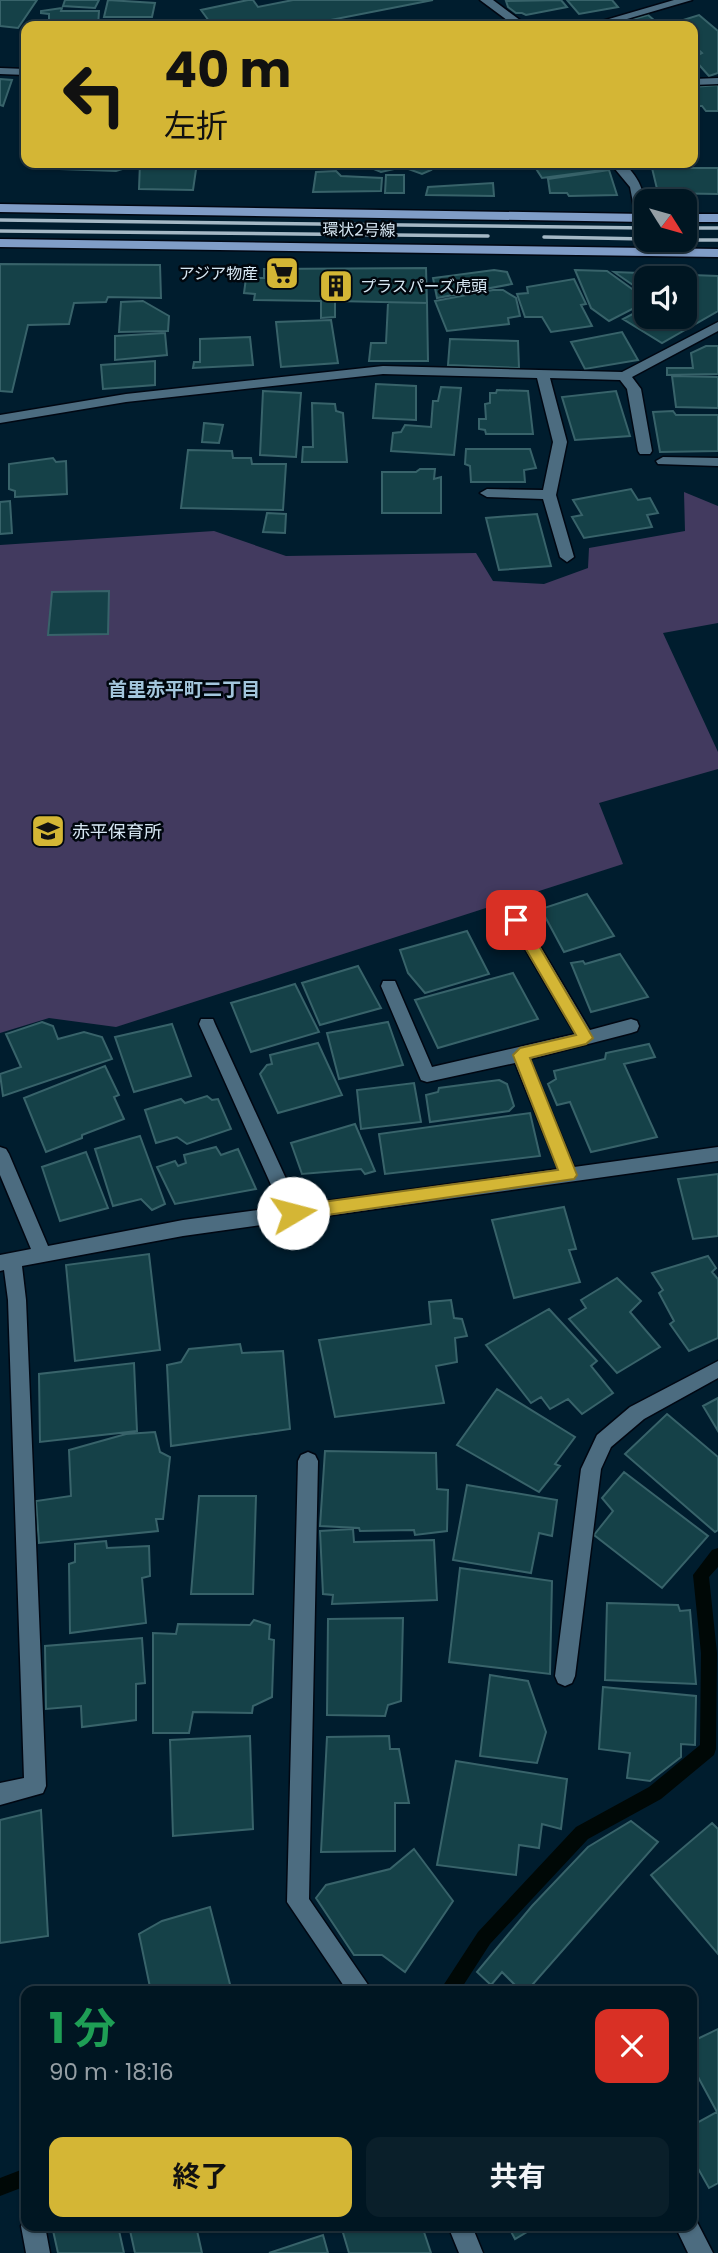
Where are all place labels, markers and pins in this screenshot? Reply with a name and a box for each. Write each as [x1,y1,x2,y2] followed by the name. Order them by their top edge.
[263,254,301,292] supermarket icon: アジア物産
[179,262,258,285] place label: アジア物産
[317,267,355,305] building icon: プラスパーズ虎頭
[360,275,487,298] place label: プラスパーズ虎頭
[29,812,67,850] school or university icon: 赤平保育所
[72,819,162,844] place label: 赤平保育所
[486,890,546,950] pin

